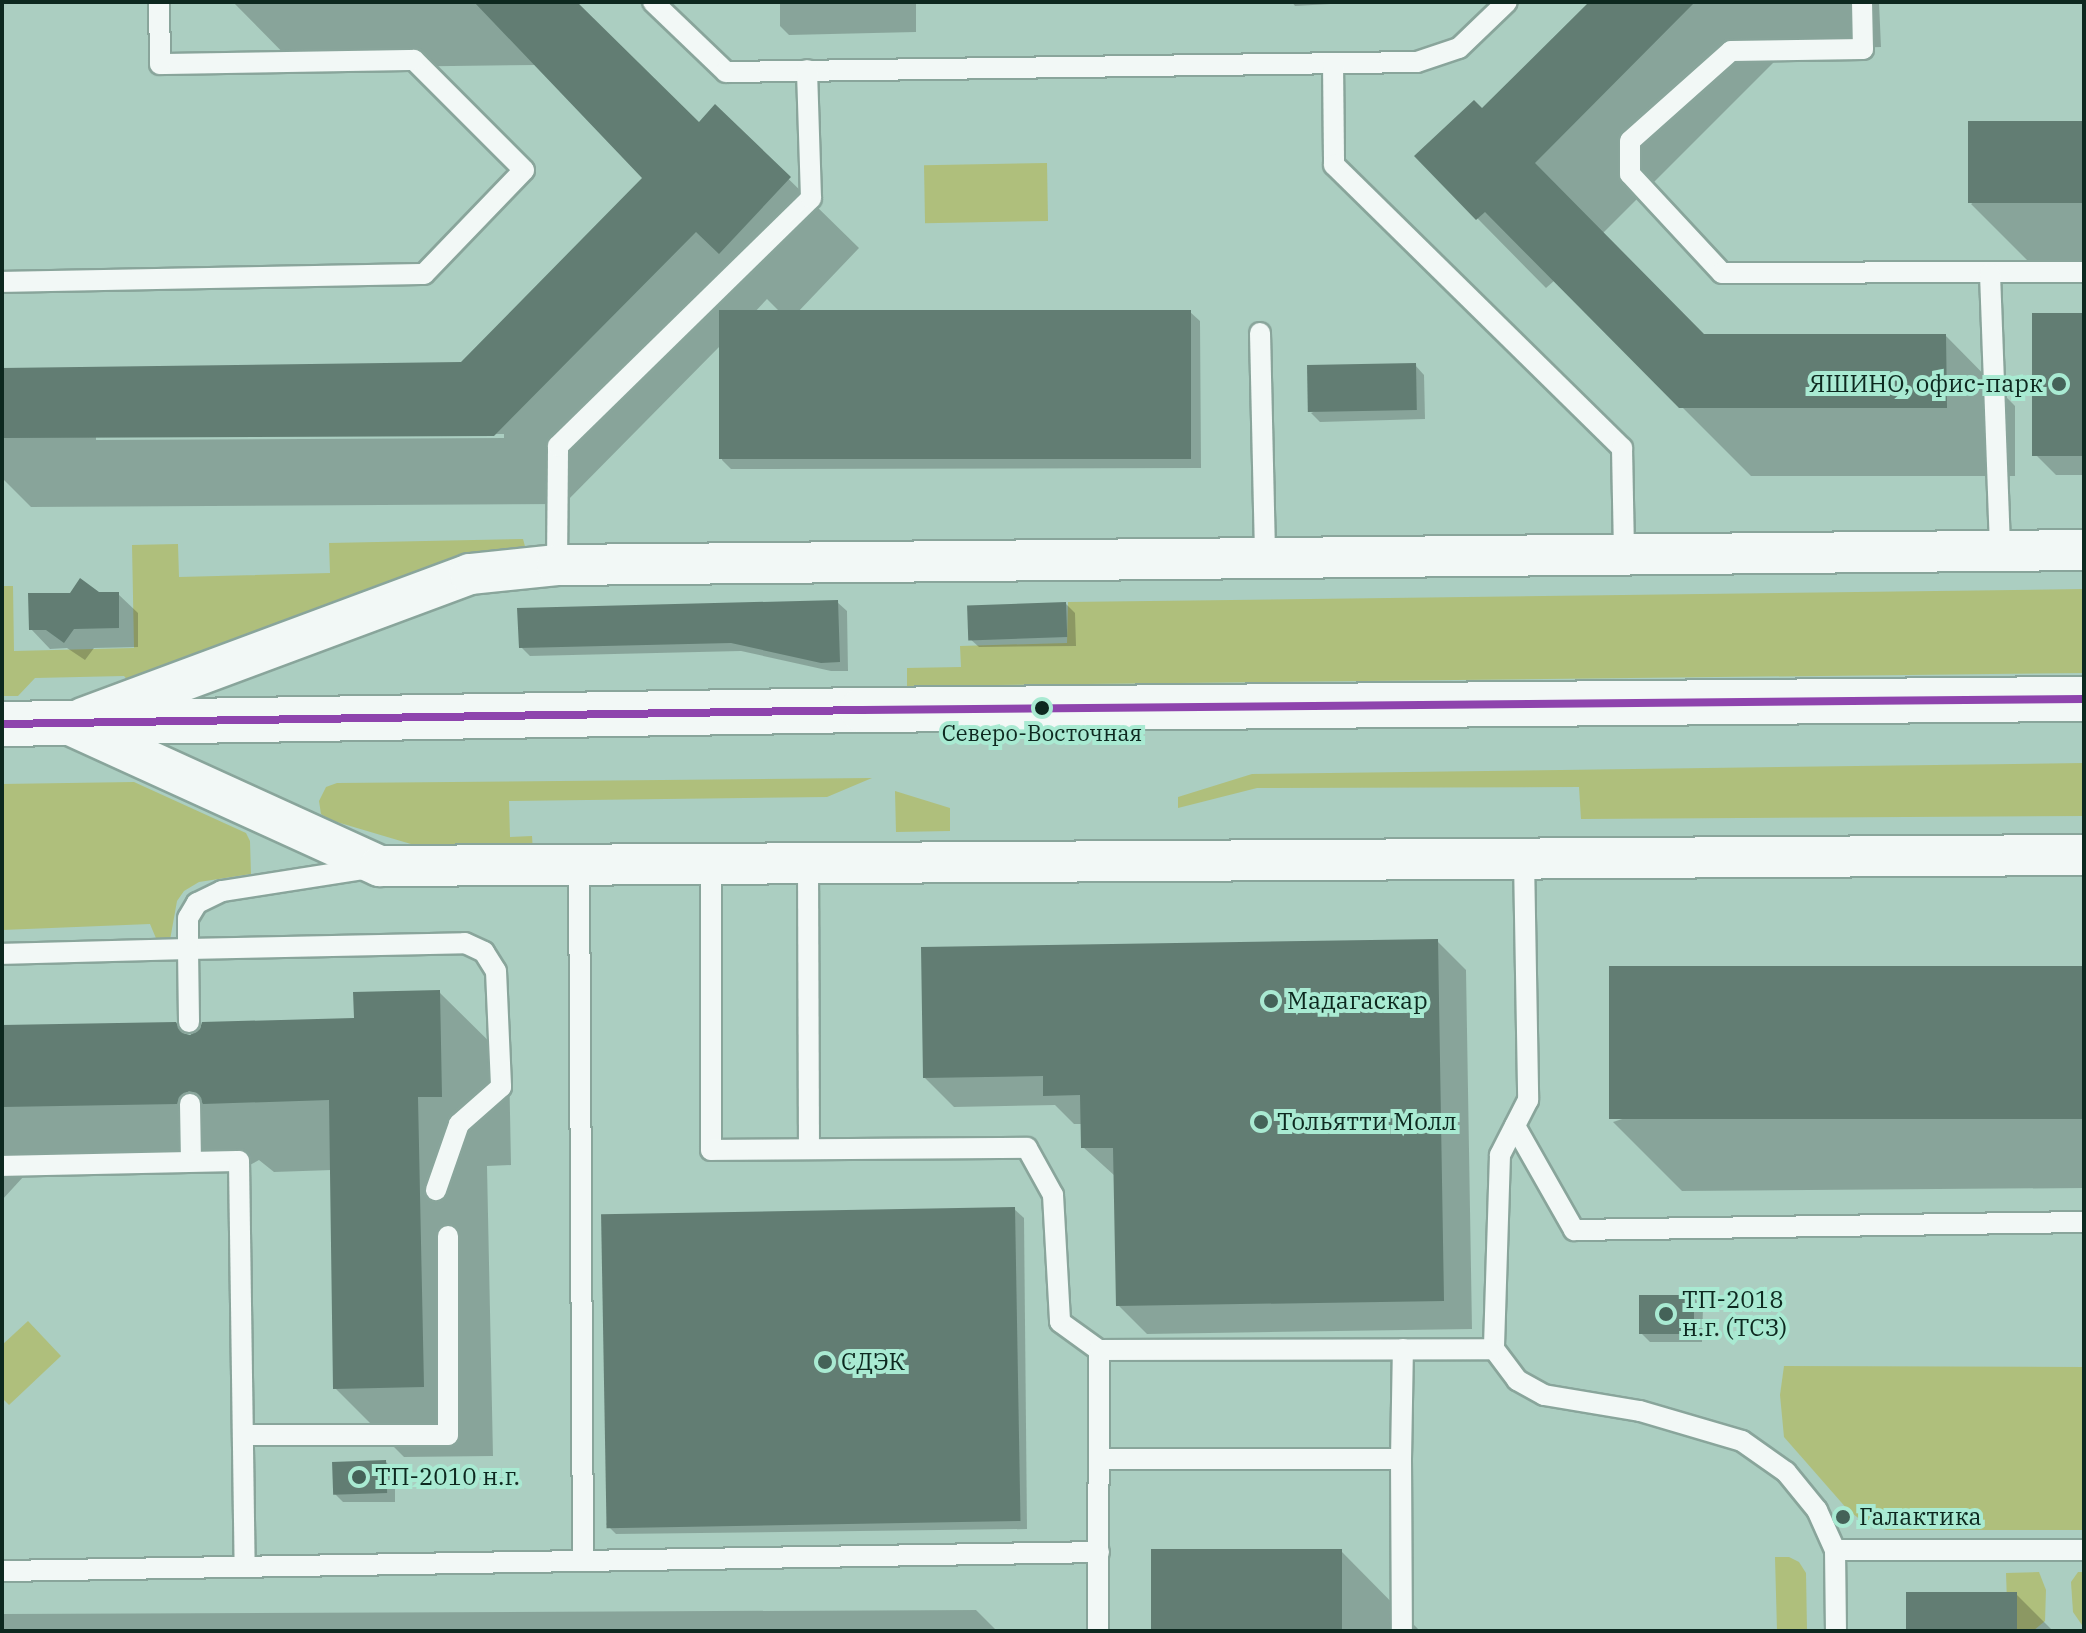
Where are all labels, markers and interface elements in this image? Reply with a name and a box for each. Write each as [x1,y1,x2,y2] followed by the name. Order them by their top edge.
[1809,370,2043,398] place label: ЯШИНО, офис-парк
[2050,375,2068,393] marker: ЯШИНО, офис-парк
[1034,700,1050,716] marker: Северо-Восточная
[942,720,1142,746] place label: Северо-Восточная
[1287,987,1428,1015] place label: Мадагаскар
[1262,992,1280,1010] marker: Мадагаскар
[1277,1108,1457,1136] place label: Тольятти Молл
[1252,1113,1270,1131] marker: Тольятти Молл
[1682,1286,1787,1342] place label: ТП-2018 н.г. (ТСЗ)
[1657,1305,1675,1323] marker: ТП-2018 н.г. (ТСЗ)
[841,1348,905,1376] place label: СДЭК
[816,1353,834,1371] marker: СДЭК
[375,1463,520,1491] place label: ТП-2010 н.г.
[350,1468,368,1486] marker: ТП-2010 н.г.
[1859,1503,1982,1531] place label: Галактика
[1834,1508,1852,1526] marker: Галактика

